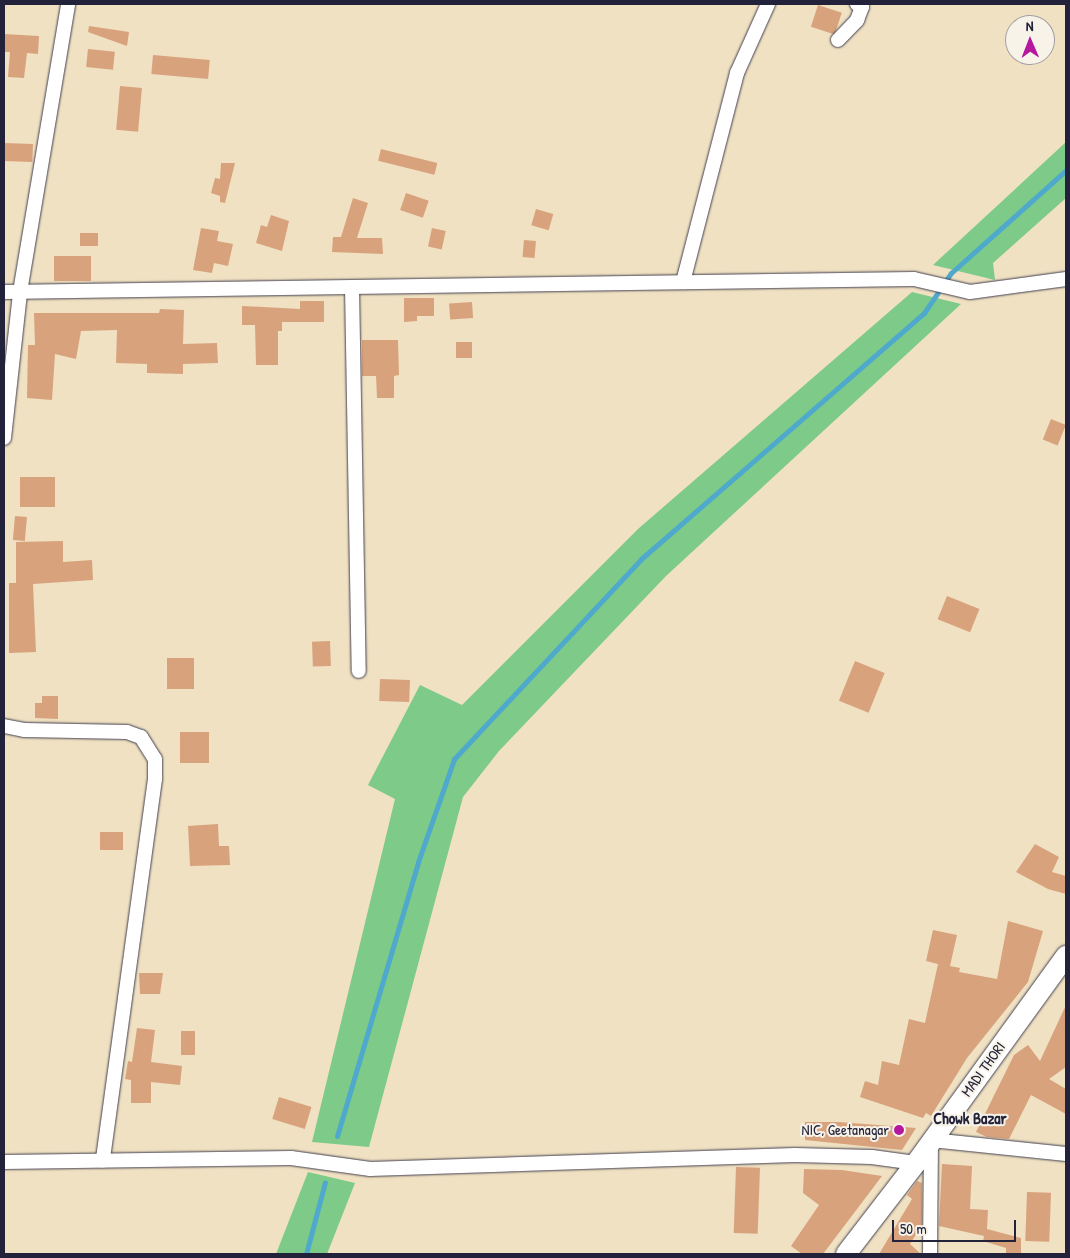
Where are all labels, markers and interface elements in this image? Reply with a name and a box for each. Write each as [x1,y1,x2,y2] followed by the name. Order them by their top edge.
[1005,15,1055,65] north arrow
[1026,16,1034,35] text: N
[957,1038,1009,1100] street label: MADI THORI
[933,1108,1007,1128] district label: Chowk Bazar
[802,1121,889,1139] place label: NIC, Geetanagar
[893,1124,905,1136] marker: NIC, Geetanagar
[895,1210,1019,1242] scale bar
[900,1218,927,1239] text: 50 m

